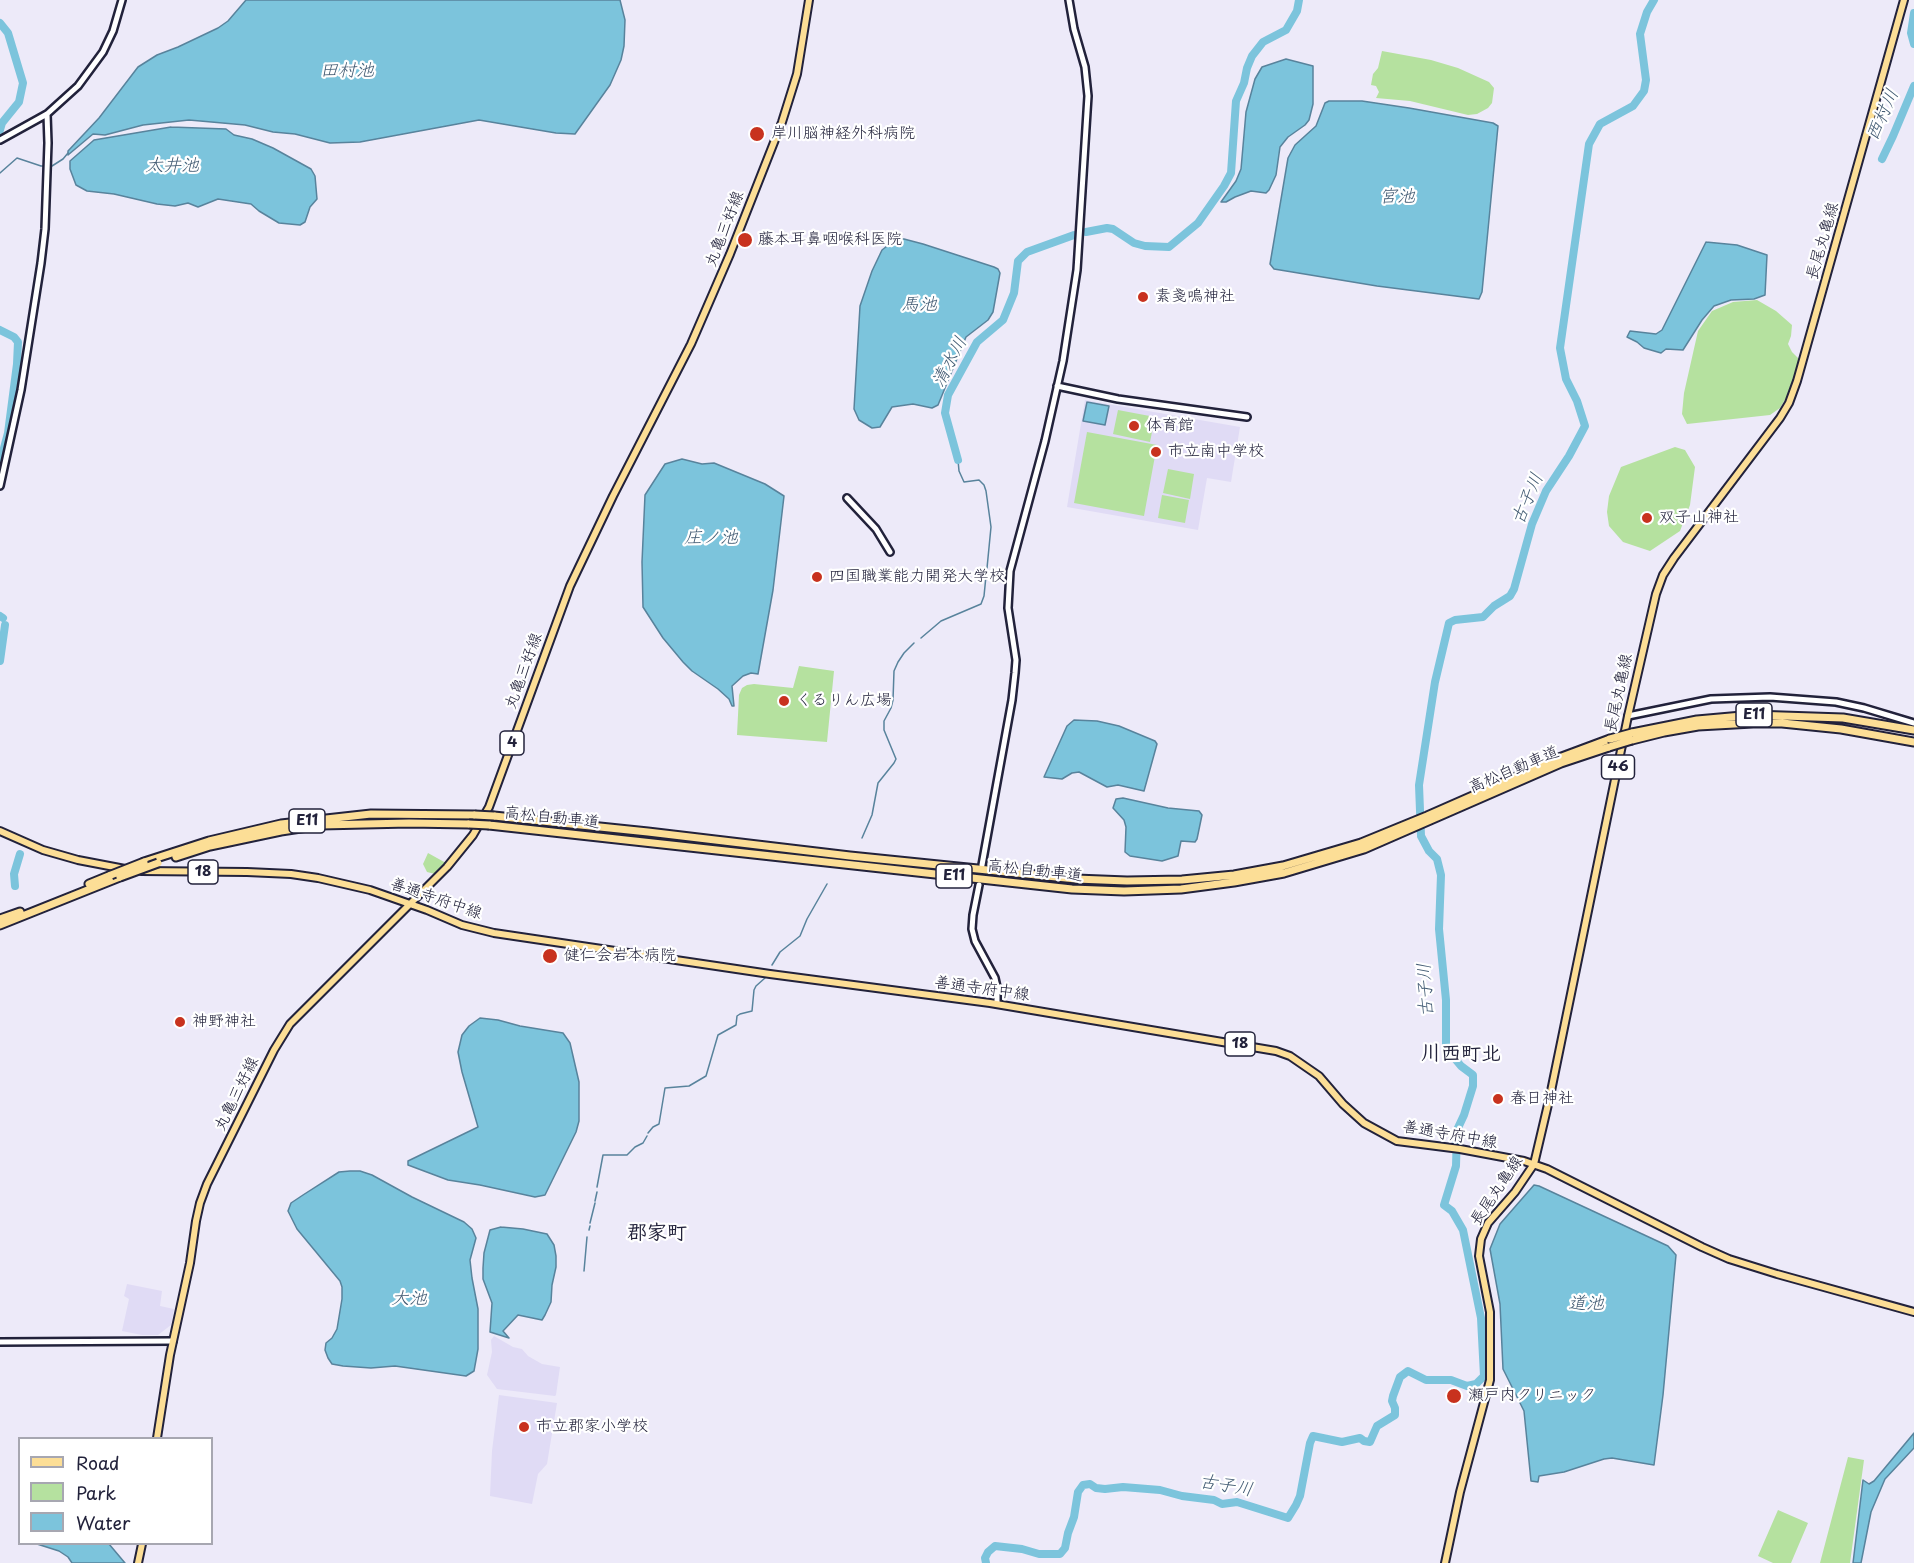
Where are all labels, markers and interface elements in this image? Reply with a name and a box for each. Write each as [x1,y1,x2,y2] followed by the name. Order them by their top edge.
[320,60,374,82] water label: 田村池
[1862,86,1904,144] water label: 西村川
[771,124,915,144] place label: 岸川脳神経外科病院
[748,125,766,143] marker: 岸川脳神経外科病院
[145,155,199,177] water label: 太井池
[1379,186,1415,208] water label: 宮池
[702,188,748,270] street label: 丸亀三好線
[1803,200,1843,282] street label: 長尾丸亀線
[758,230,902,250] place label: 藤本耳鼻咽喉科医院
[736,231,754,249] marker: 藤本耳鼻咽喉科医院
[1155,287,1235,307] place label: 素戔嗚神社
[1136,290,1150,304] marker: 素戔嗚神社
[901,294,937,316] water label: 馬池
[928,333,972,391] water label: 清水川
[1146,416,1194,436] place label: 体育館
[1127,419,1141,433] marker: 体育館
[1168,442,1264,462] place label: 市立南中学校
[1149,445,1163,459] marker: 市立南中学校
[1508,470,1548,528] water label: 古子川
[1659,508,1739,528] place label: 双子山神社
[1640,511,1654,525] marker: 双子山神社
[684,527,738,549] water label: 庄ノ池
[829,567,1005,587] place label: 四国職業能力開発大学校
[810,570,824,584] marker: 四国職業能力開発大学校
[501,630,547,712] street label: 丸亀三好線
[1601,652,1637,734] street label: 長尾丸亀線
[796,691,892,711] place label: くるりん広場
[777,694,791,708] marker: くるりん広場
[1736,703,1772,727] road number: E11
[500,731,524,755] road number: 4
[1466,742,1562,798] street label: 高松自動車道
[1602,755,1634,779] road number: 46
[503,803,601,833] street label: 高松自動車道
[289,809,325,833] road number: E11
[986,856,1084,886] street label: 高松自動車道
[188,860,218,884] road number: 18
[936,864,972,888] road number: E11
[387,874,485,924] street label: 善通寺府中線
[564,946,676,966] place label: 健仁会岩本病院
[541,947,559,965] marker: 健仁会岩本病院
[1414,962,1438,1018] water label: 古子川
[933,973,1031,1005] street label: 善通寺府中線
[192,1012,256,1032] place label: 神野神社
[173,1015,187,1029] marker: 神野神社
[1225,1032,1255,1056] road number: 18
[1421,1042,1501,1066] district label: 川西町北
[211,1054,263,1134] street label: 丸亀三好線
[1510,1089,1574,1109] place label: 春日神社
[1491,1092,1505,1106] marker: 春日神社
[1401,1117,1499,1153] street label: 善通寺府中線
[1467,1152,1527,1230] street label: 長尾丸亀線
[627,1221,687,1245] district label: 郡家町
[391,1288,427,1310] water label: 大池
[1568,1293,1604,1315] water label: 道池
[1468,1386,1596,1406] place label: 瀬戸内クリニック
[1445,1387,1463,1405] marker: 瀬戸内クリニック
[536,1417,648,1437] place label: 市立郡家小学校
[517,1420,531,1434] marker: 市立郡家小学校
[18,1437,213,1545] legend
[76,1449,120,1476] text: Road
[1198,1471,1254,1501] water label: 古子川
[76,1479,116,1506] text: Park
[76,1509,130,1536] text: Water

